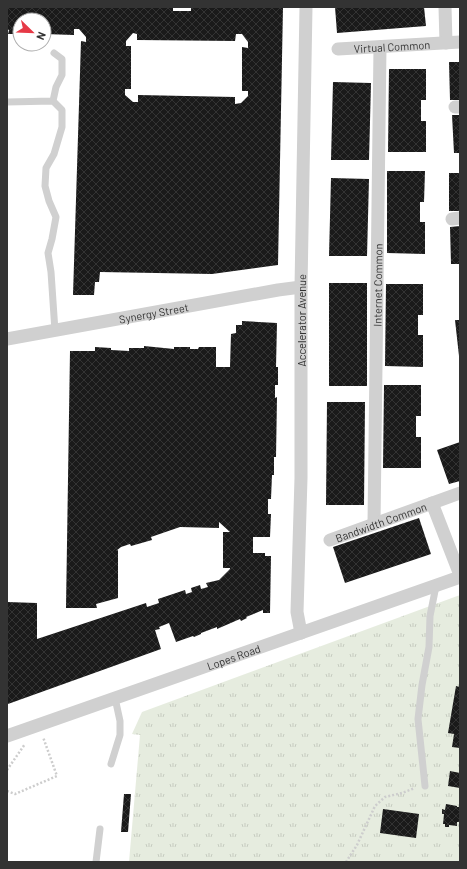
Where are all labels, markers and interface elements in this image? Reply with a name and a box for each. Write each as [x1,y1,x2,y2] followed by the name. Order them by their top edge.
[12,12,52,52] north arrow
[34,30,49,42] text: N
[353,37,431,55] street label: Virtual Common
[370,243,384,327] street label: Internet Common
[295,274,308,367] street label: Accelerator Avenue
[118,300,189,325] street label: Synergy Street
[333,499,428,544] street label: Bandwidth Common
[205,641,262,672] street label: Lopes Road

